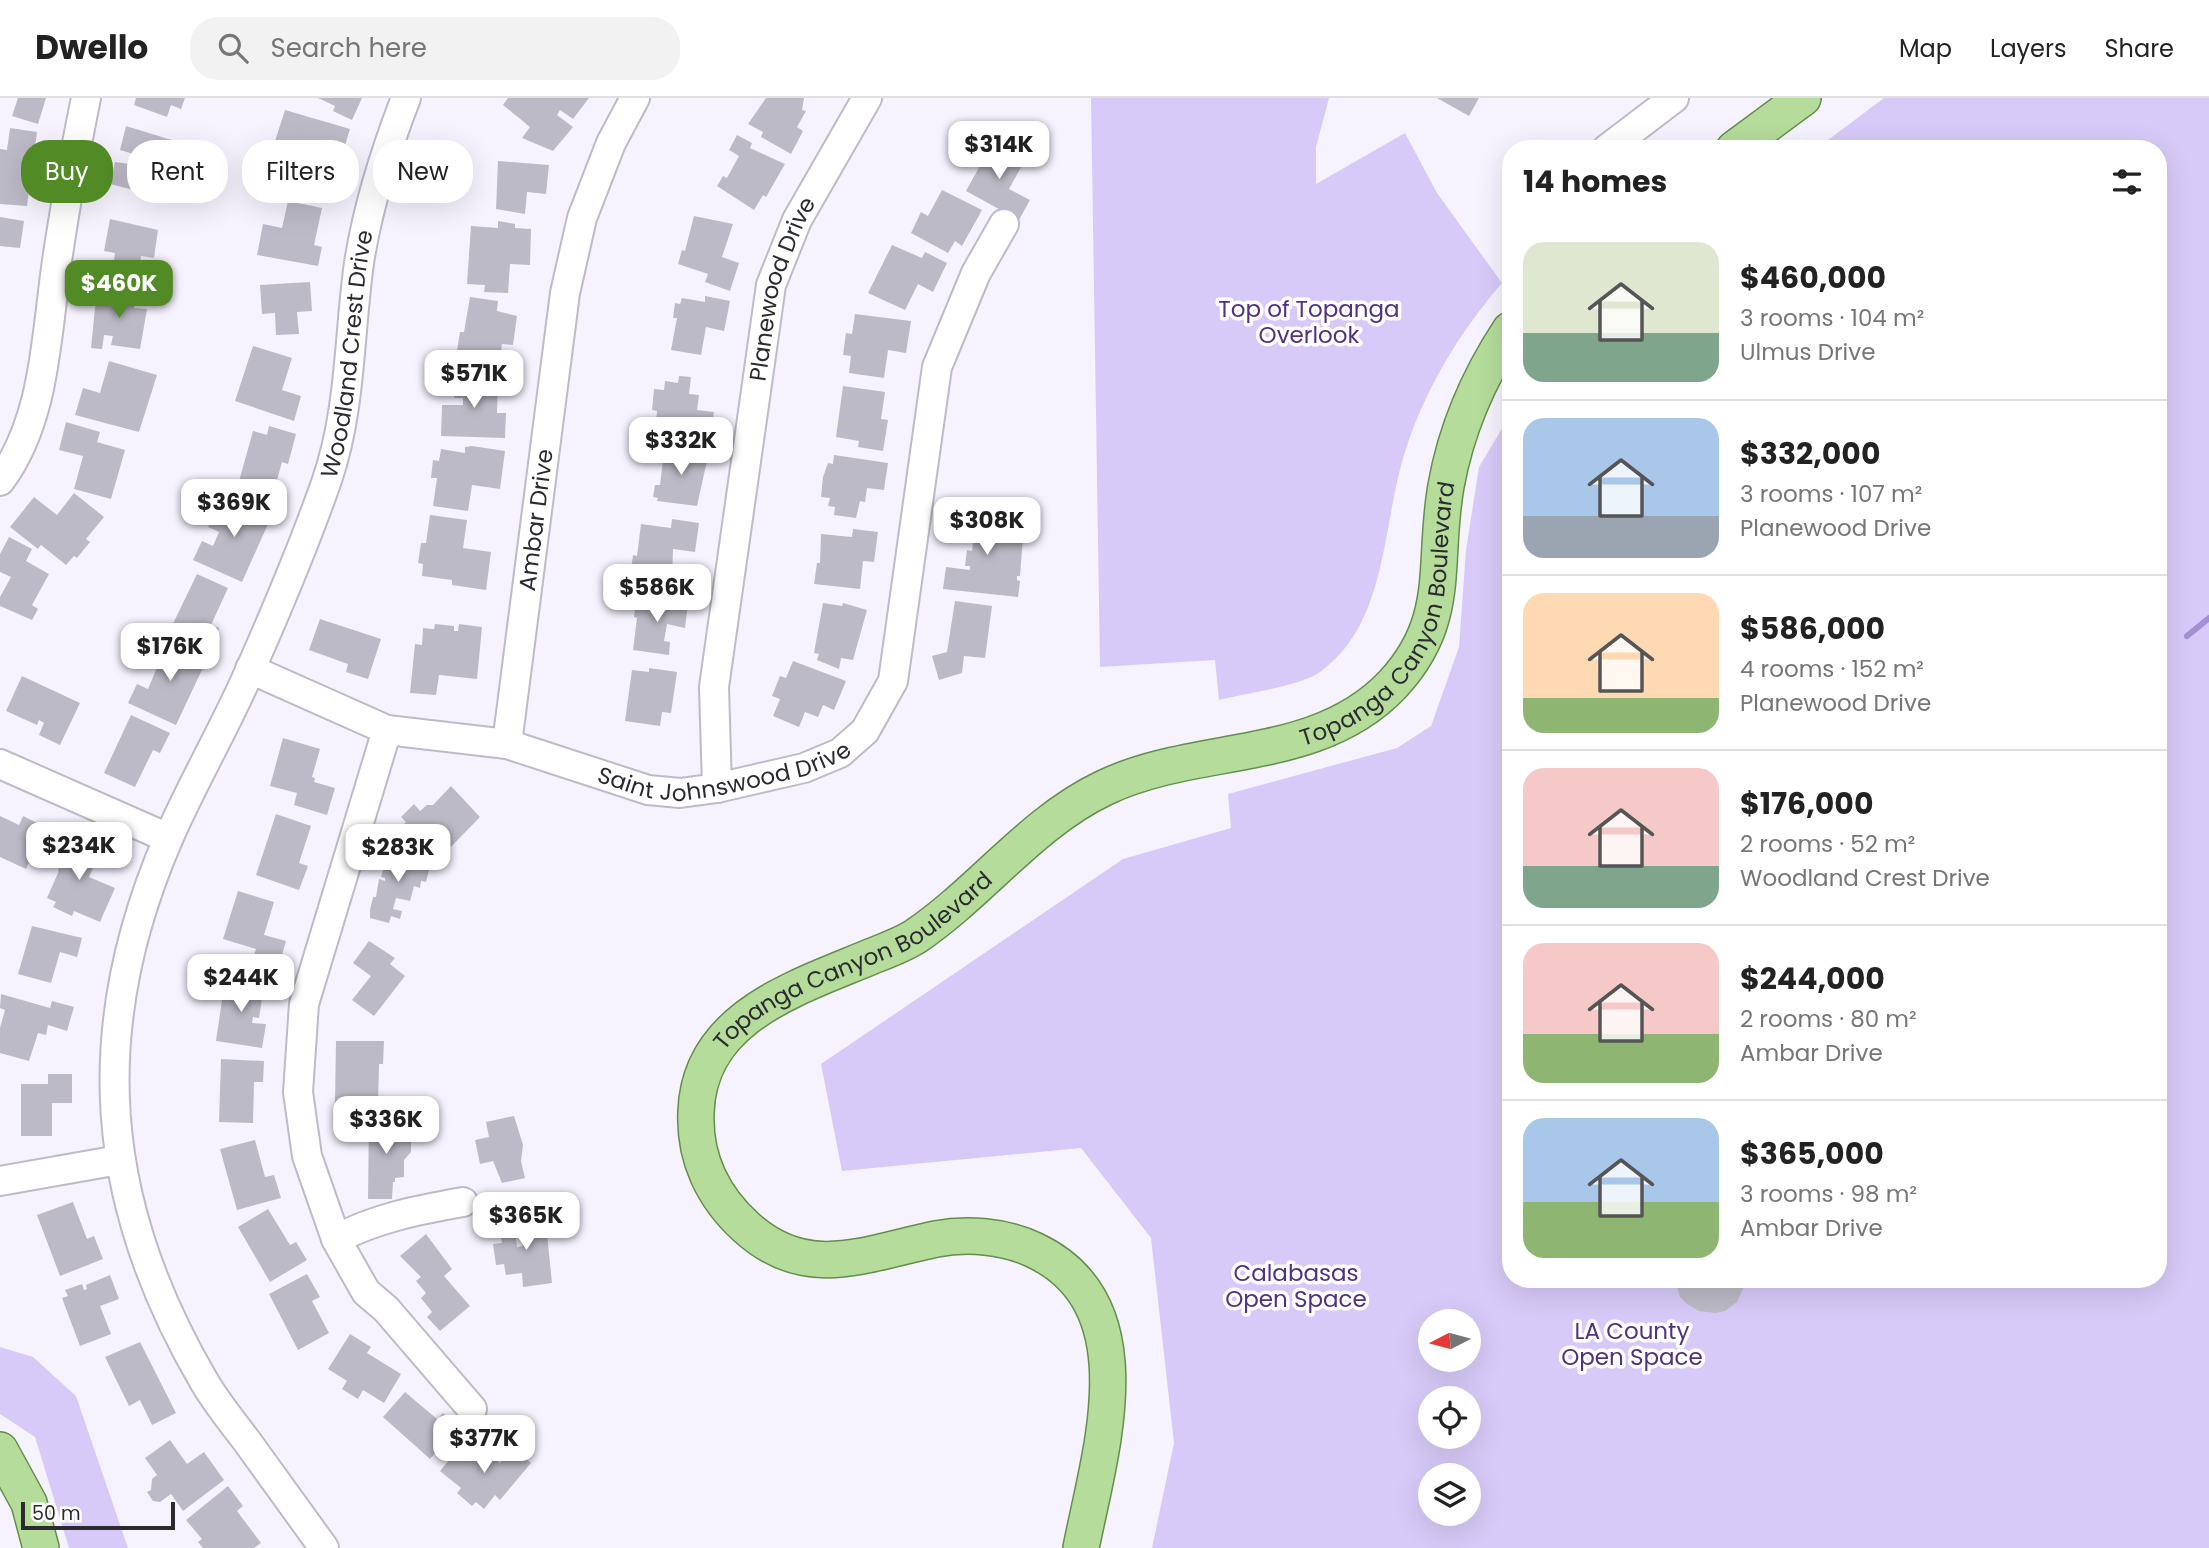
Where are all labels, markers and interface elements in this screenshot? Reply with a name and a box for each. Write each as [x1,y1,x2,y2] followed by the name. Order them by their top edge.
[190,17,680,80] search box
[35,24,148,71] text: Dwello
[214,29,252,67] icon: search
[270,30,427,66] text: Search here
[1899,32,1952,65] text: Map
[1990,32,2066,65] text: Layers
[2104,32,2174,65] text: Share
[950,122,1048,181] pin: $314K
[964,128,1034,160] text: $314K
[21,140,113,203] chip: Buy
[127,140,228,203] chip: Rent
[242,140,359,203] chip: Filters
[373,140,473,203] chip: New
[1523,160,1667,203] text: 14 homes
[2108,163,2146,201] icon: filters
[742,191,823,383] street label: Planewood Drive
[313,227,381,482] street label: Woodland Crest Drive
[1740,256,1886,299] text: $460,000
[70,260,168,320] pin: $460K
[81,267,157,299] text: $460K
[1579,270,1663,354] icon: home
[1218,293,1400,351] park label: Top of Topanga Overlook
[1740,302,1924,334] text: 3 rooms · 104 m²
[1740,336,1875,368] text: Ulmus Drive
[425,350,523,410] pin: $571K
[440,357,508,389] text: $571K
[632,418,730,477] pin: $332K
[645,424,717,456] text: $332K
[1740,432,1880,475] text: $332,000
[1579,446,1663,530] icon: home
[511,447,561,593] street label: Ambar Drive
[1740,478,1922,510] text: 3 rooms · 107 m²
[1296,479,1462,754] street label: Topanga Canyon Boulevard
[185,480,283,539] pin: $369K
[197,486,271,518] text: $369K
[938,498,1036,557] pin: $308K
[950,504,1024,536] text: $308K
[1740,512,1931,544] text: Planewood Drive
[608,564,706,624] pin: $586K
[619,571,695,603] text: $586K
[1740,607,1885,650] text: $586,000
[1579,621,1663,705] icon: home
[121,624,219,683] pin: $176K
[137,630,203,662] text: $176K
[1740,653,1924,685] text: 4 rooms · 152 m²
[1740,687,1931,719] text: Planewood Drive
[593,734,858,810] street label: Saint Johnswood Drive
[1740,782,1873,825] text: $176,000
[1579,796,1663,880] icon: home
[30,822,128,882] pin: $234K
[349,824,447,884] pin: $283K
[1740,828,1915,860] text: 2 rooms · 52 m²
[42,829,116,861] text: $234K
[361,831,435,863] text: $283K
[1740,862,1990,894] text: Woodland Crest Drive
[706,864,999,1056] street label: Topanga Canyon Boulevard
[192,954,290,1014] pin: $244K
[1740,957,1885,1000] text: $244,000
[203,961,279,993] text: $244K
[1579,971,1663,1055] icon: home
[1740,1003,1917,1035] text: 2 rooms · 80 m²
[1740,1037,1883,1069] text: Ambar Drive
[337,1096,435,1156] pin: $336K
[349,1103,423,1135] text: $336K
[1740,1132,1884,1175] text: $365,000
[1579,1146,1663,1230] icon: home
[1740,1178,1917,1210] text: 3 rooms · 98 m²
[477,1192,575,1252] pin: $365K
[489,1199,563,1231] text: $365K
[1740,1212,1883,1244] text: Ambar Drive
[1225,1257,1367,1315] park label: Calabasas Open Space
[1418,1309,1480,1372] north arrow
[1418,1309,1481,1526] map controls
[1561,1315,1703,1373] park label: LA County Open Space
[1418,1386,1481,1449] button: locate
[435,1416,533,1475] pin: $377K
[449,1422,519,1454] text: $377K
[1418,1463,1481,1526] button: layers
[21,1499,175,1531] scale bar
[32,1500,81,1527] text: 50 m

